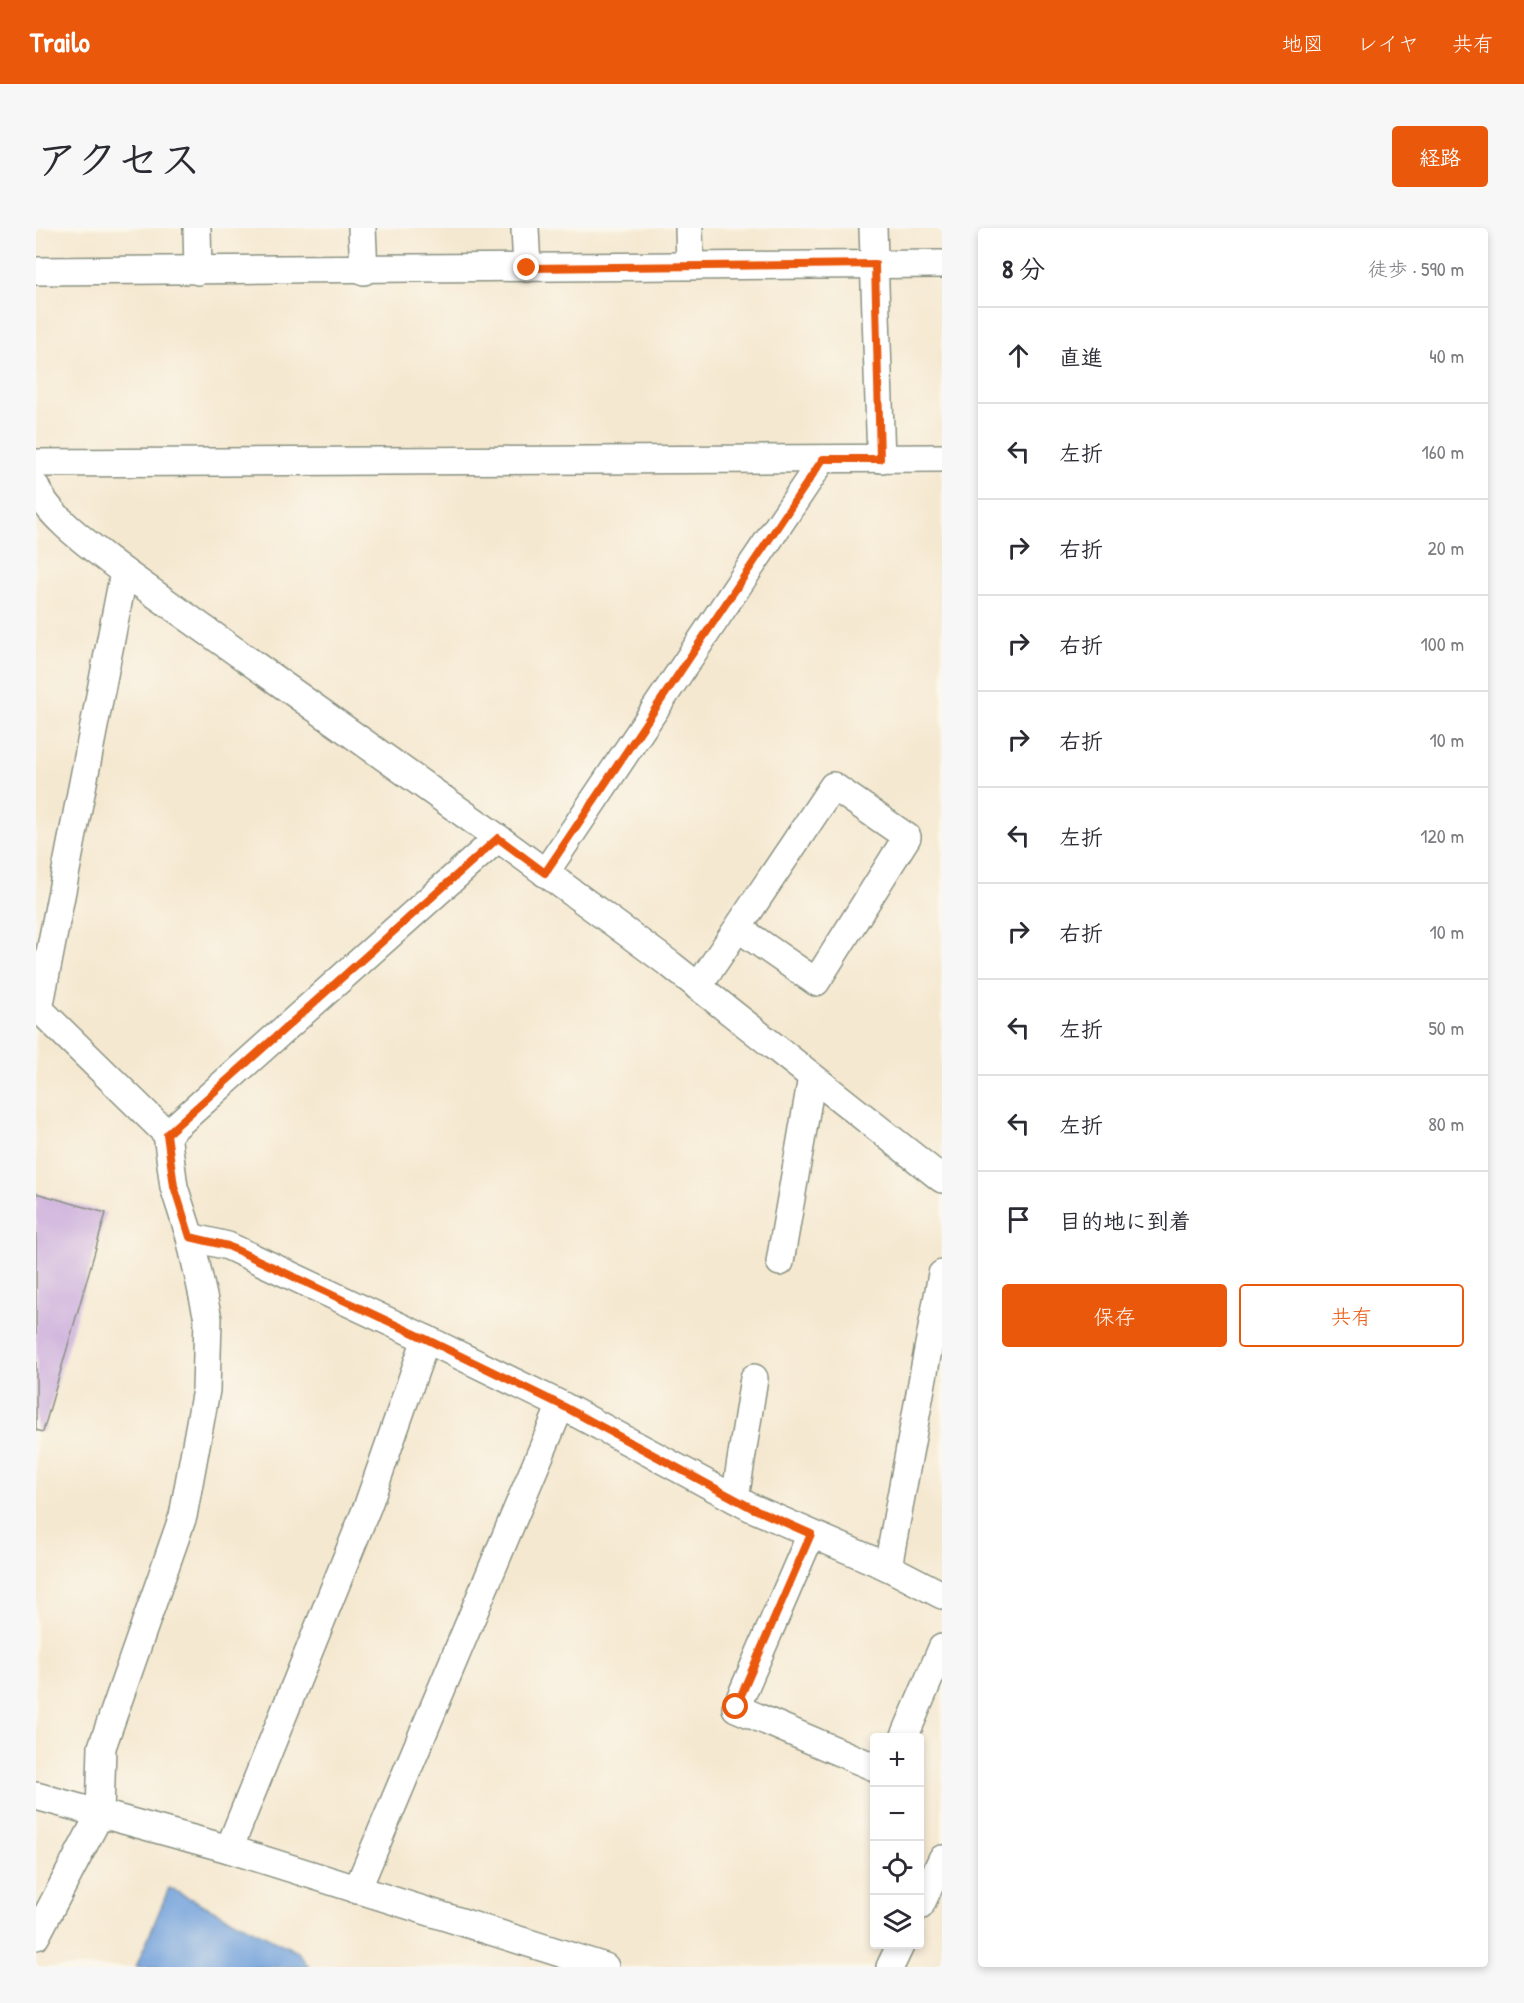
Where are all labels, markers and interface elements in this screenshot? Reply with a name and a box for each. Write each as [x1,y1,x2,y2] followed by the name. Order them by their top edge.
[30,23,90,61] text: Trailo
[1282,29,1324,58] text: 地図
[1357,29,1419,58] text: レイヤ
[1452,29,1494,58] text: 共有
[1392,126,1488,187] button: 経路
[36,130,201,187] text: アクセス
[1002,251,1045,286] text: 8 分
[513,254,539,280] route end
[1368,255,1464,282] text: 徒歩 · 590 m
[1002,339,1035,372] icon: ahead
[1059,342,1103,372] text: 直進
[1429,342,1464,369] text: 40 m
[1002,435,1035,468] icon: left
[1059,438,1103,468] text: 左折
[1422,438,1464,465] text: 160 m
[1002,531,1035,564] icon: right
[1059,534,1103,564] text: 右折
[1427,534,1464,561] text: 20 m
[1002,627,1035,660] icon: right
[1059,630,1103,660] text: 右折
[1421,630,1464,657] text: 100 m
[1002,723,1035,756] icon: right
[1059,726,1103,756] text: 右折
[1430,726,1464,753] text: 10 m
[1002,819,1035,852] icon: left
[1059,822,1103,852] text: 左折
[1420,822,1464,849] text: 120 m
[1002,915,1035,948] icon: right
[1059,918,1103,948] text: 右折
[1430,918,1464,945] text: 10 m
[1002,1011,1035,1044] icon: left
[1059,1014,1103,1044] text: 左折
[1428,1014,1464,1041] text: 50 m
[1002,1107,1035,1140] icon: left
[1059,1110,1103,1140] text: 左折
[1428,1110,1464,1137] text: 80 m
[1002,1203,1035,1236] icon: arrive
[1059,1206,1191,1236] text: 目的地に到着
[1002,1284,1227,1347] button: 保存
[1239,1284,1464,1347] button: 共有
[722,1693,748,1719] route start
[870,1733,924,1949] map controls
[870,1733,924,1787] button: +
[870,1787,924,1841] button: −
[870,1841,924,1895] button: locate
[870,1895,924,1949] button: layers

